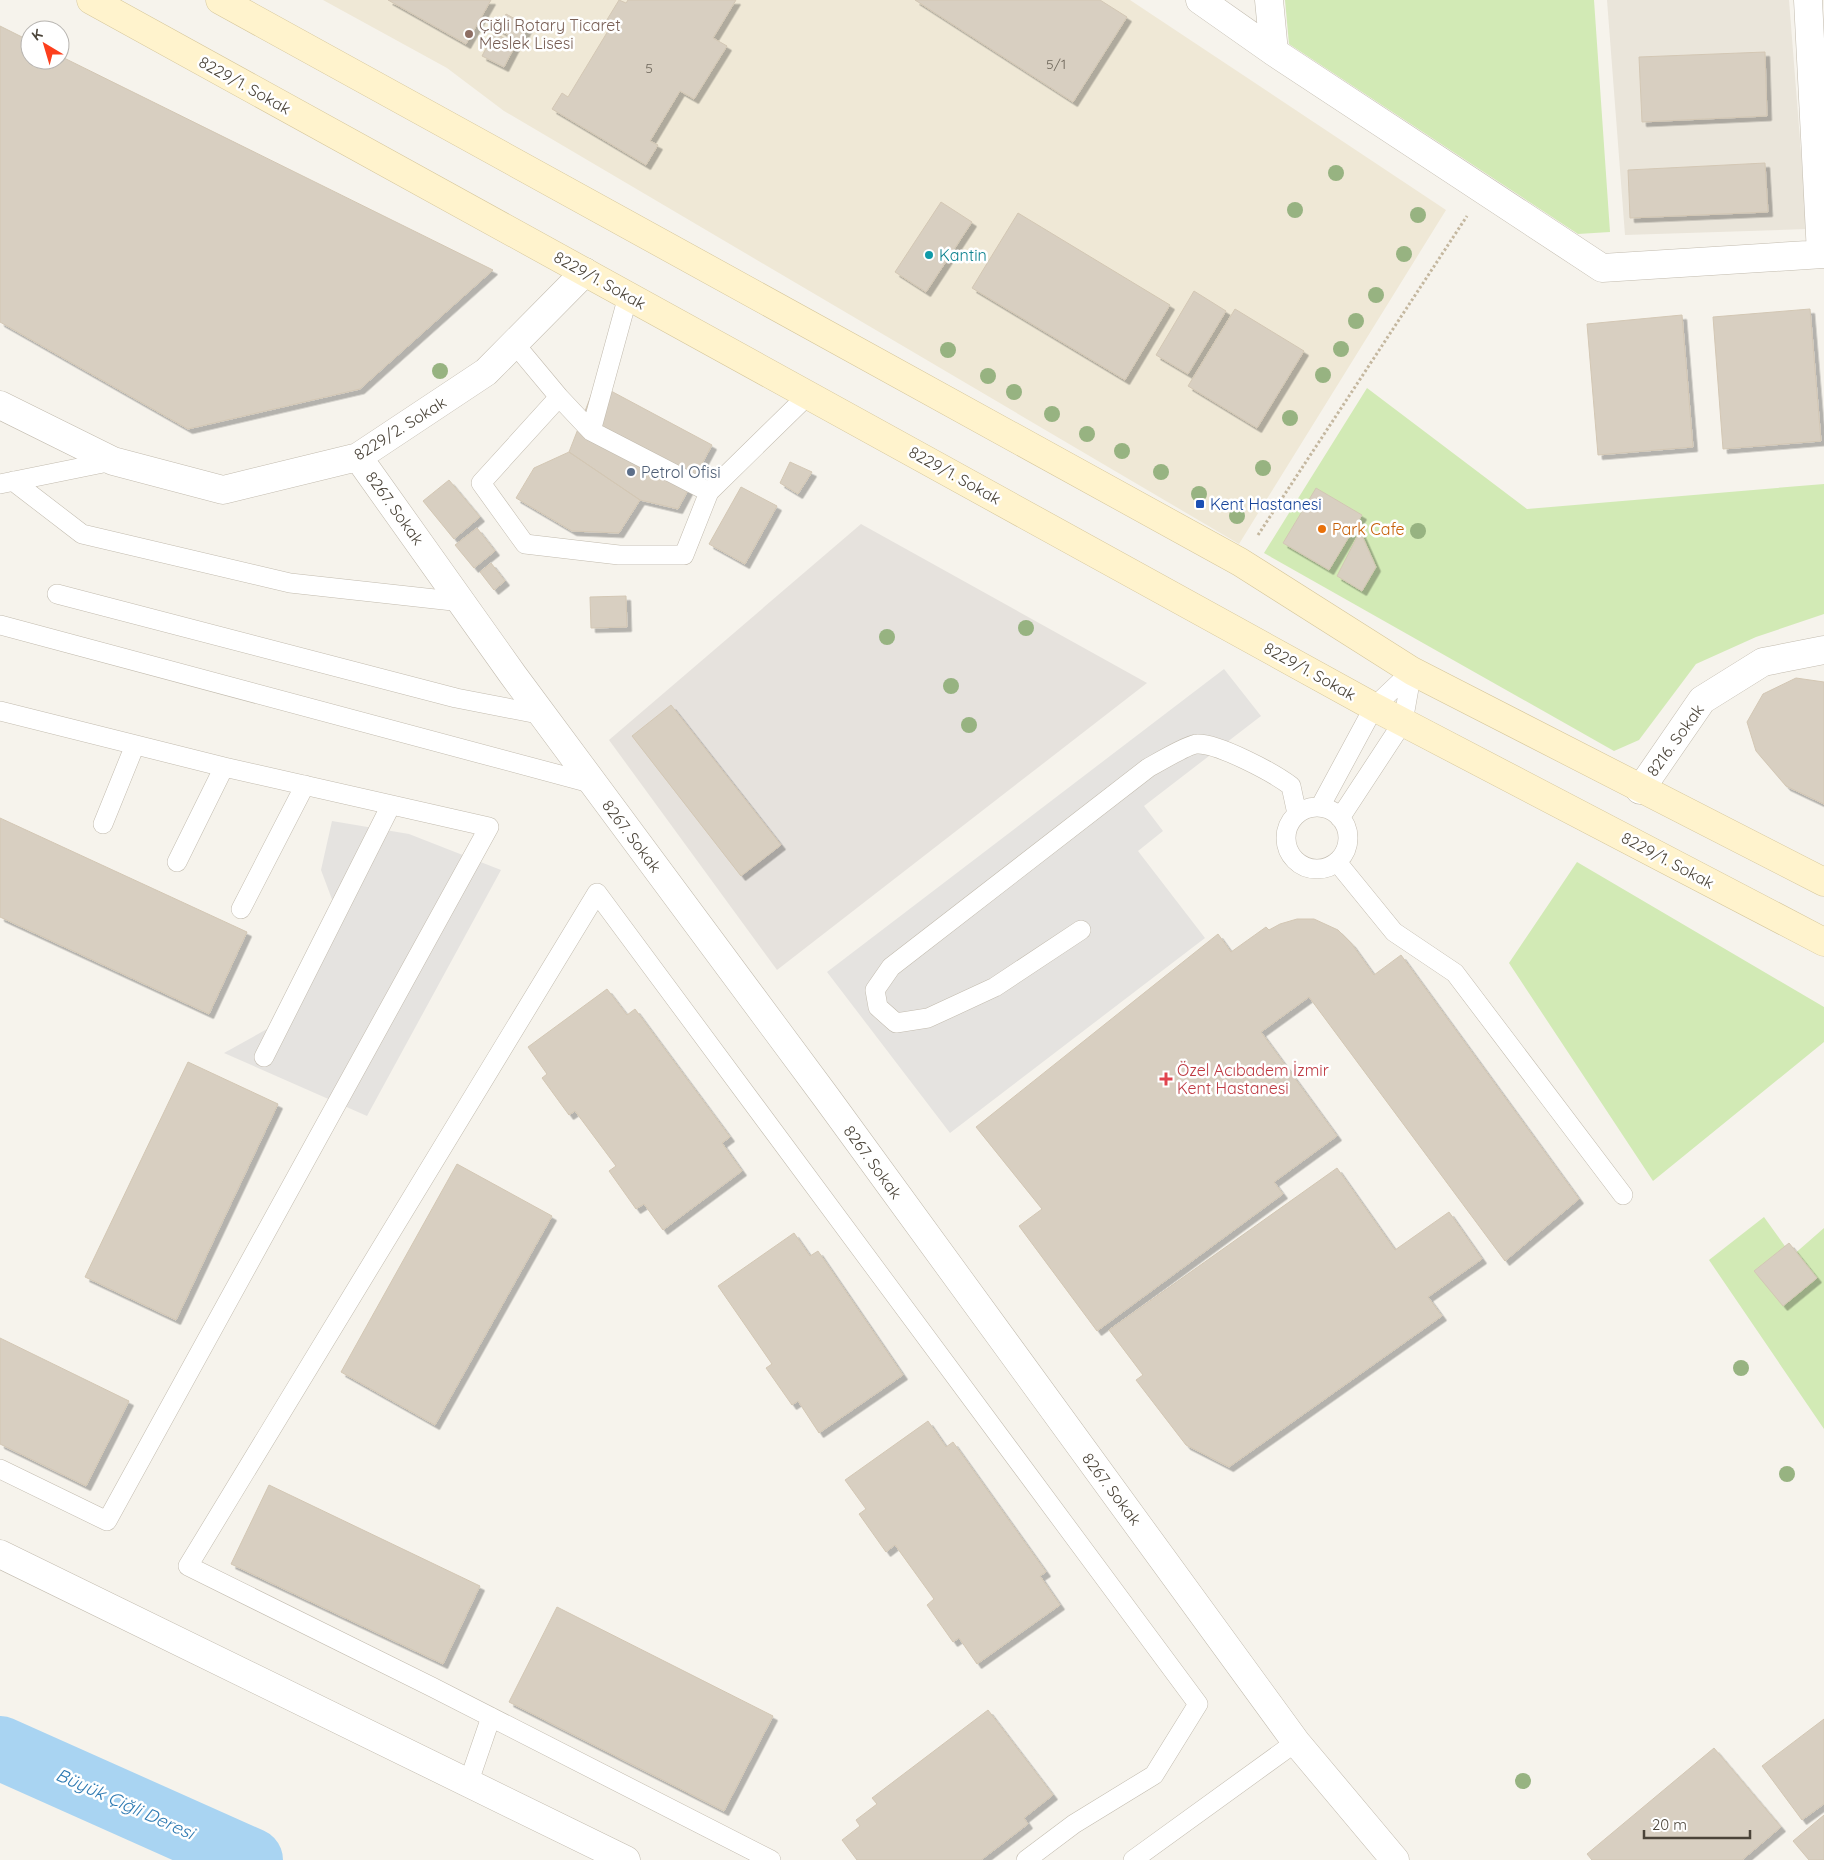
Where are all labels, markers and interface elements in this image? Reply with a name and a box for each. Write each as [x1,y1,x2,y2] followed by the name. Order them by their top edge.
[479,15,621,53] place label: Çiğli Rotary Ticaret Meslek Lisesi
[20,20,70,70] north arrow
[28,25,46,45] text: K
[463,28,475,40] marker: Çiğli Rotary Ticaret Meslek Lisesi
[195,51,295,119] street label: 8229/1. Sokak
[1046,55,1066,73] house number: 5/1
[645,59,653,77] house number: 5
[939,245,987,265] place label: Kantin
[550,246,650,314] street label: 8229/1. Sokak
[923,249,935,261] marker: Kantin
[350,392,450,464] street label: 8229/2. Sokak
[905,441,1005,509] street label: 8229/1. Sokak
[641,462,721,482] place label: Petrol Ofisi
[625,466,637,478] marker: Petrol Ofisi
[362,467,428,549] street label: 8267. Sokak
[1210,494,1322,514] place label: Kent Hastanesi
[1194,498,1206,510] marker: Kent Hastanesi
[1332,519,1405,539] place label: Park Cafe
[1316,523,1328,535] marker: Park Cafe
[1260,637,1360,705] street label: 8229/1. Sokak
[1642,700,1708,780] street label: 8216. Sokak
[598,796,666,876] street label: 8267. Sokak
[1618,827,1718,893] street label: 8229/1. Sokak
[1177,1060,1329,1098] place label: Özel Acıbadem İzmir Kent Hastanesi
[1159,1072,1173,1086] marker: Özel Acıbadem İzmir Kent Hastanesi
[840,1121,906,1203] street label: 8267. Sokak
[1078,1449,1146,1529] street label: 8267. Sokak
[52,1763,200,1845] water label: Büyük Çiğli Deresi
[1644,1808,1750,1840] scale bar
[1652,1815,1687,1834] text: 20 m

